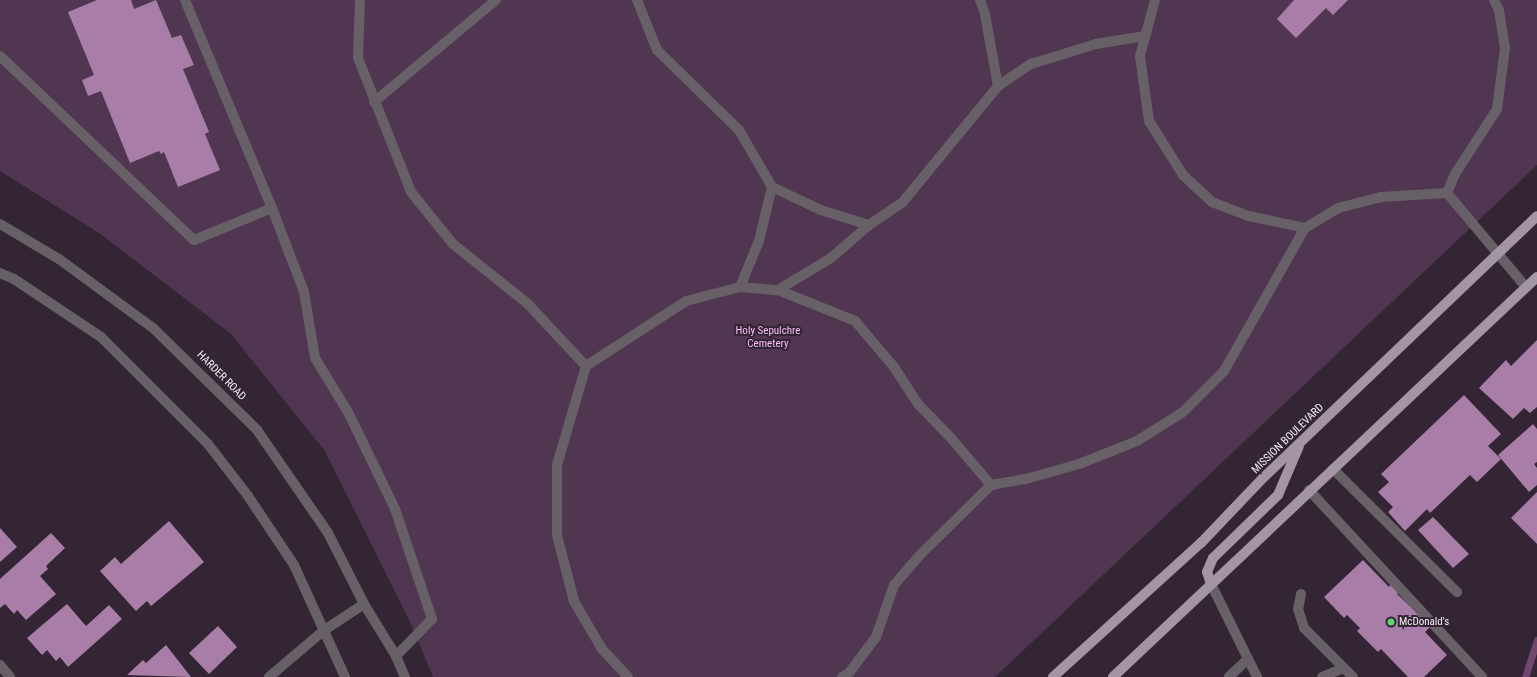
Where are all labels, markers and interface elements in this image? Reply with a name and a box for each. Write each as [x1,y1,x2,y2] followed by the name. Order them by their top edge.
[736,325,800,351] park label: Holy Sepulchre Cemetery
[194,349,248,403] street label: HARDER ROAD
[1249,401,1327,477] street label: MISSION BOULEVARD
[1399,615,1449,629] place label: McDonald's
[1386,617,1396,627] marker: McDonald's

